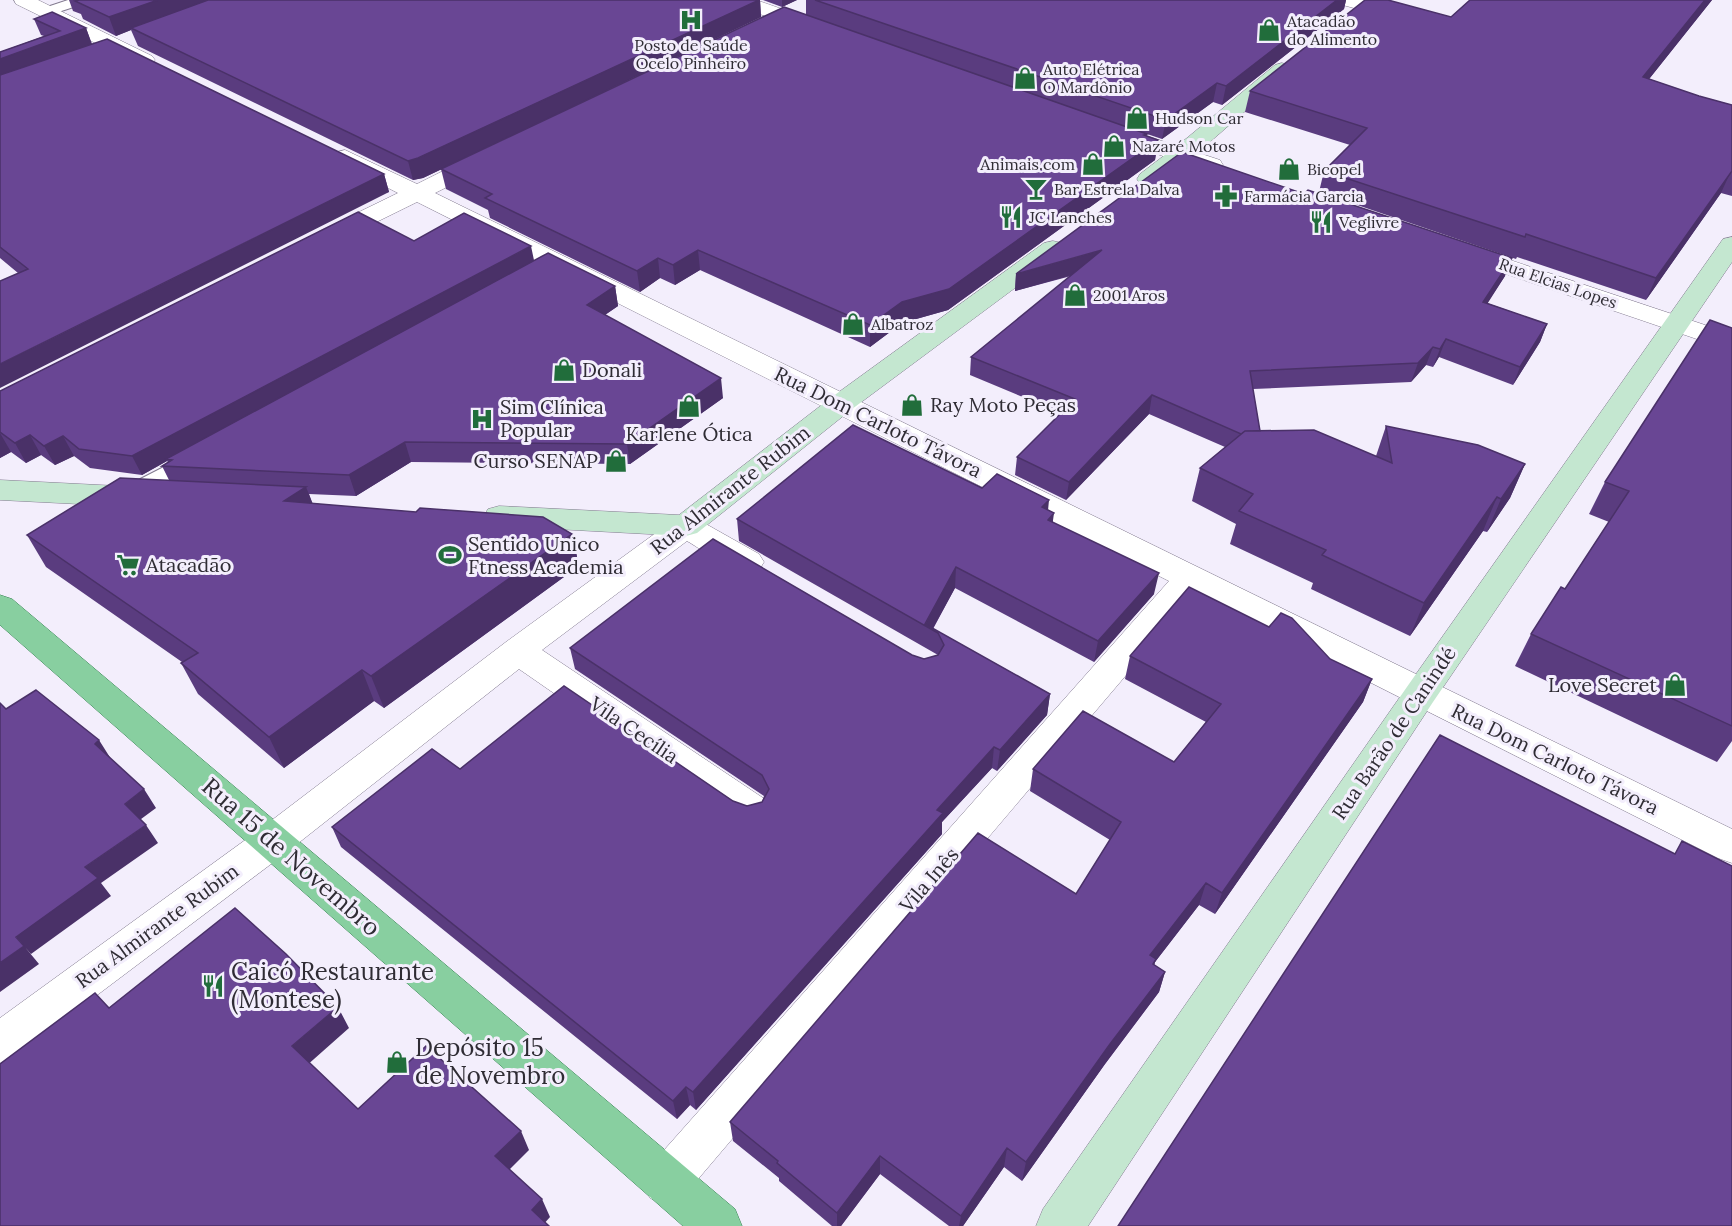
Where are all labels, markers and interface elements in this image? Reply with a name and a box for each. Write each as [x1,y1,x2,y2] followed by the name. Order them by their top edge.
[678,7,704,33] hospital icon: Posto de Saúde Ocelo Pinheiro
[1286,11,1377,49] place label: Atacadão do Alimento
[1256,17,1282,43] shop icon: Atacadão do Alimento
[634,35,748,73] place label: Posto de Saúde Ocelo Pinheiro
[1042,59,1140,97] place label: Auto Elétrica O Mardônio
[1012,65,1038,91] shop icon: Auto Elétrica O Mardônio
[1124,105,1150,131] shop icon: Hudson Car
[1155,108,1243,128] place label: Hudson Car
[1101,133,1127,159] shop icon: Nazaré Motos
[1132,136,1235,156] place label: Nazaré Motos
[1080,151,1106,177] shop icon: Animais.com
[979,154,1075,174] place label: Animais.com
[1276,156,1302,182] shop icon: Bicopel
[1307,159,1362,179] place label: Bicopel
[1023,176,1049,202] bar icon: Bar Estrela Dalva
[1054,179,1180,199] place label: Bar Estrela Dalva
[1213,183,1239,209] pharmacy icon: Farmácia Garcia
[1244,186,1364,206] place label: Farmácia Garcia
[998,204,1024,230] restaurant icon: JC Lanches
[1028,207,1112,227] place label: JC Lanches
[1308,209,1334,235] restaurant icon: Veglivre
[1338,212,1399,232] place label: Veglivre
[1496,253,1620,313] street label: Rua Elcias Lopes
[1062,282,1088,308] shop icon: 2001 Aros
[1093,285,1165,305] place label: 2001 Aros
[840,311,866,337] shop icon: Albatroz
[870,314,933,334] place label: Albatroz
[551,357,577,383] shop icon: Donali
[582,357,642,382] place label: Donali
[771,360,986,483] street label: Rua Dom Carloto Távora
[899,392,925,418] shop icon: Ray Moto Peças
[930,392,1076,417] place label: Ray Moto Peças
[676,393,702,419] shop icon: Karlene Ótica
[500,394,604,442] place label: Sim Clínica Popular
[469,406,495,432] hospital icon: Sim Clínica Popular
[645,419,815,560] street label: Rua Almirante Rubim
[625,421,753,446] place label: Karlene Ótica
[474,448,598,473] place label: Curso SENAP
[603,448,629,474] shop icon: Curso SENAP
[468,531,624,579] place label: Sentido Unico Ftness Academia
[437,542,463,568] sports icon: Sentido Unico Ftness Academia
[115,552,141,578] supermarket icon: Atacadão
[145,552,231,577] place label: Atacadão
[1326,641,1461,824] street label: Rua Barão de Canindé
[1548,672,1657,697] place label: Love Secret
[1662,672,1688,698] shop icon: Love Secret
[584,690,683,768] street label: Vila Cecília
[1448,697,1663,820] street label: Rua Dom Carloto Távora
[196,771,387,943] street label: Rua 15 de Novembro
[893,842,964,918] street label: Vila Inês
[70,858,243,993] street label: Rua Almirante Rubim
[231,956,434,1015] place label: Caicó Restaurante (Montese)
[200,973,226,999] restaurant icon: Caicó Restaurante (Montese)
[415,1032,565,1091] place label: Depósito 15 de Novembro
[384,1049,410,1075] shop icon: Depósito 15 de Novembro

